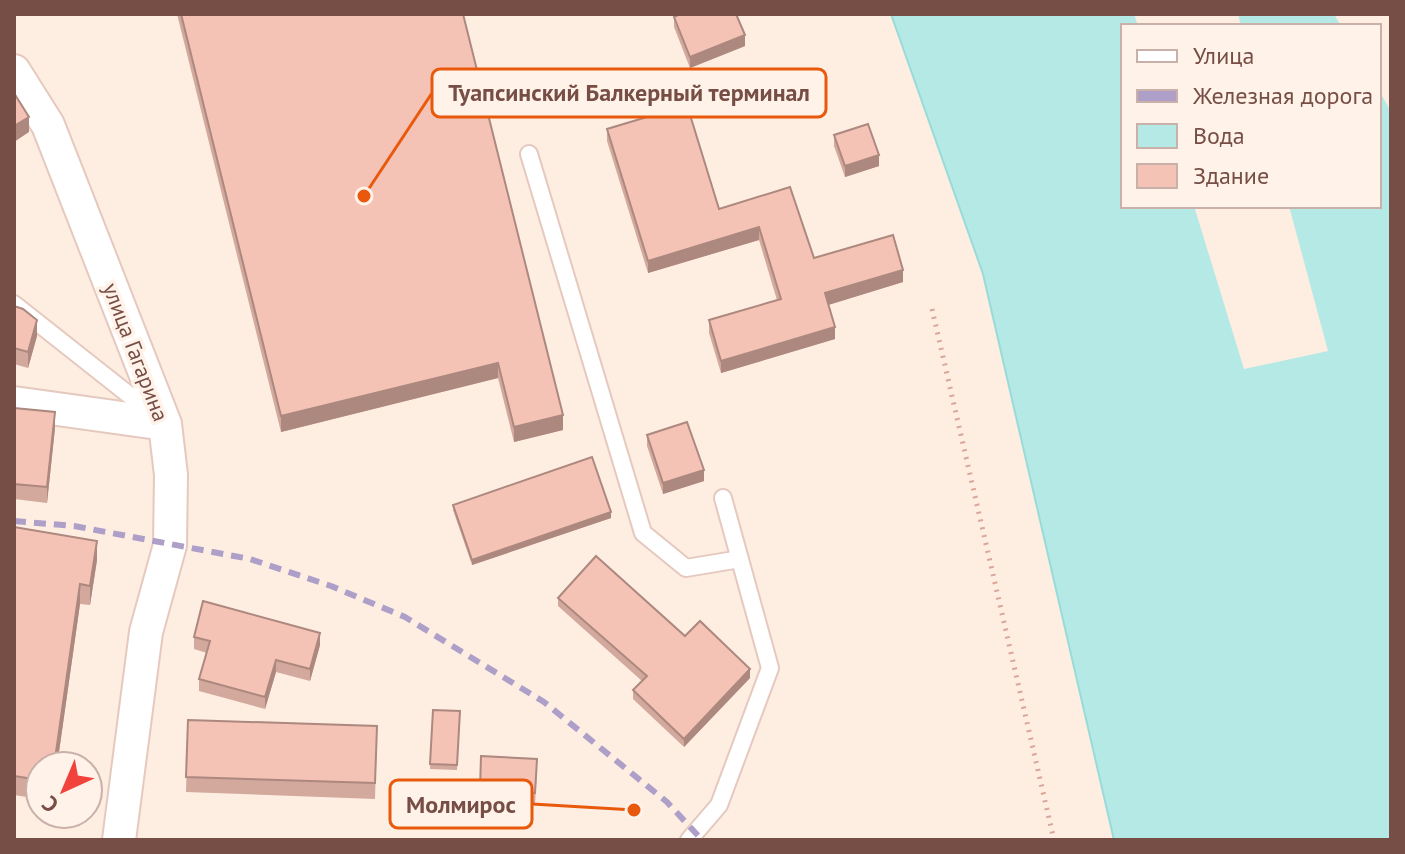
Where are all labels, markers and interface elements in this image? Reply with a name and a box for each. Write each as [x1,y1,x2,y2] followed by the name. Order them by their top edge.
[1121,24,1381,208] legend
[1193,40,1254,71] text: Улица
[432,69,826,117] callout: Туапсинский Балкерный терминал
[448,77,810,108] text: Туапсинский Балкерный терминал
[1192,80,1373,111] text: Железная дорога
[1193,120,1245,151] text: Вода
[1193,160,1269,191] text: Здание
[97,279,175,425] street label: улица Гагарина
[24,750,104,830] north arrow
[390,780,532,828] callout: Молмирос
[406,789,516,820] text: Молмирос
[36,790,64,819] text: С

